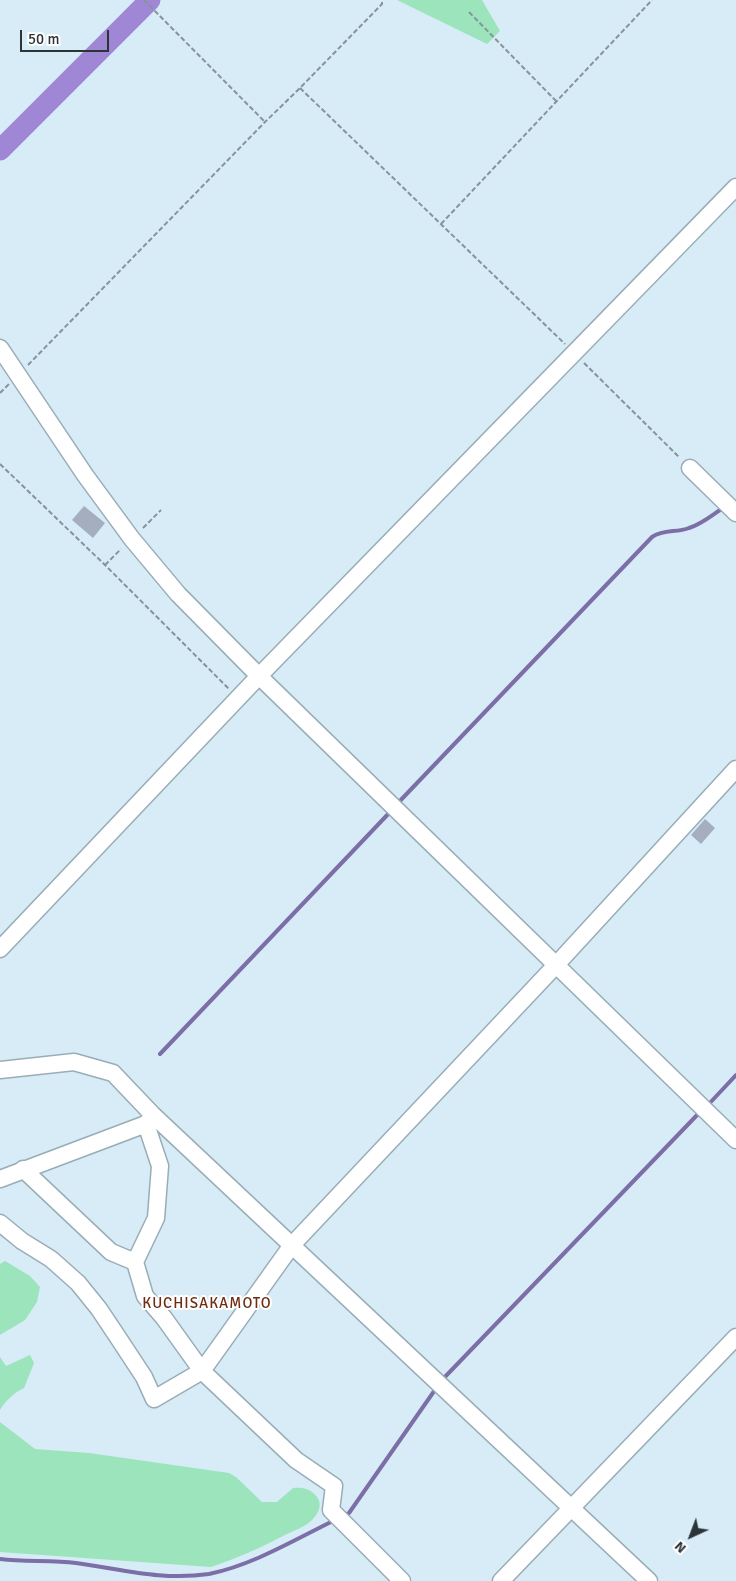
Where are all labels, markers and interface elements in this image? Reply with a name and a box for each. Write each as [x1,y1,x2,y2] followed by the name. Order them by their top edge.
[22,20,111,52] scale bar
[28,30,59,48] text: 50 m
[141,1295,273,1313] district label: KUCHISAKAMOTO
[666,1511,716,1561] north arrow
[671,1538,690,1557] text: N

